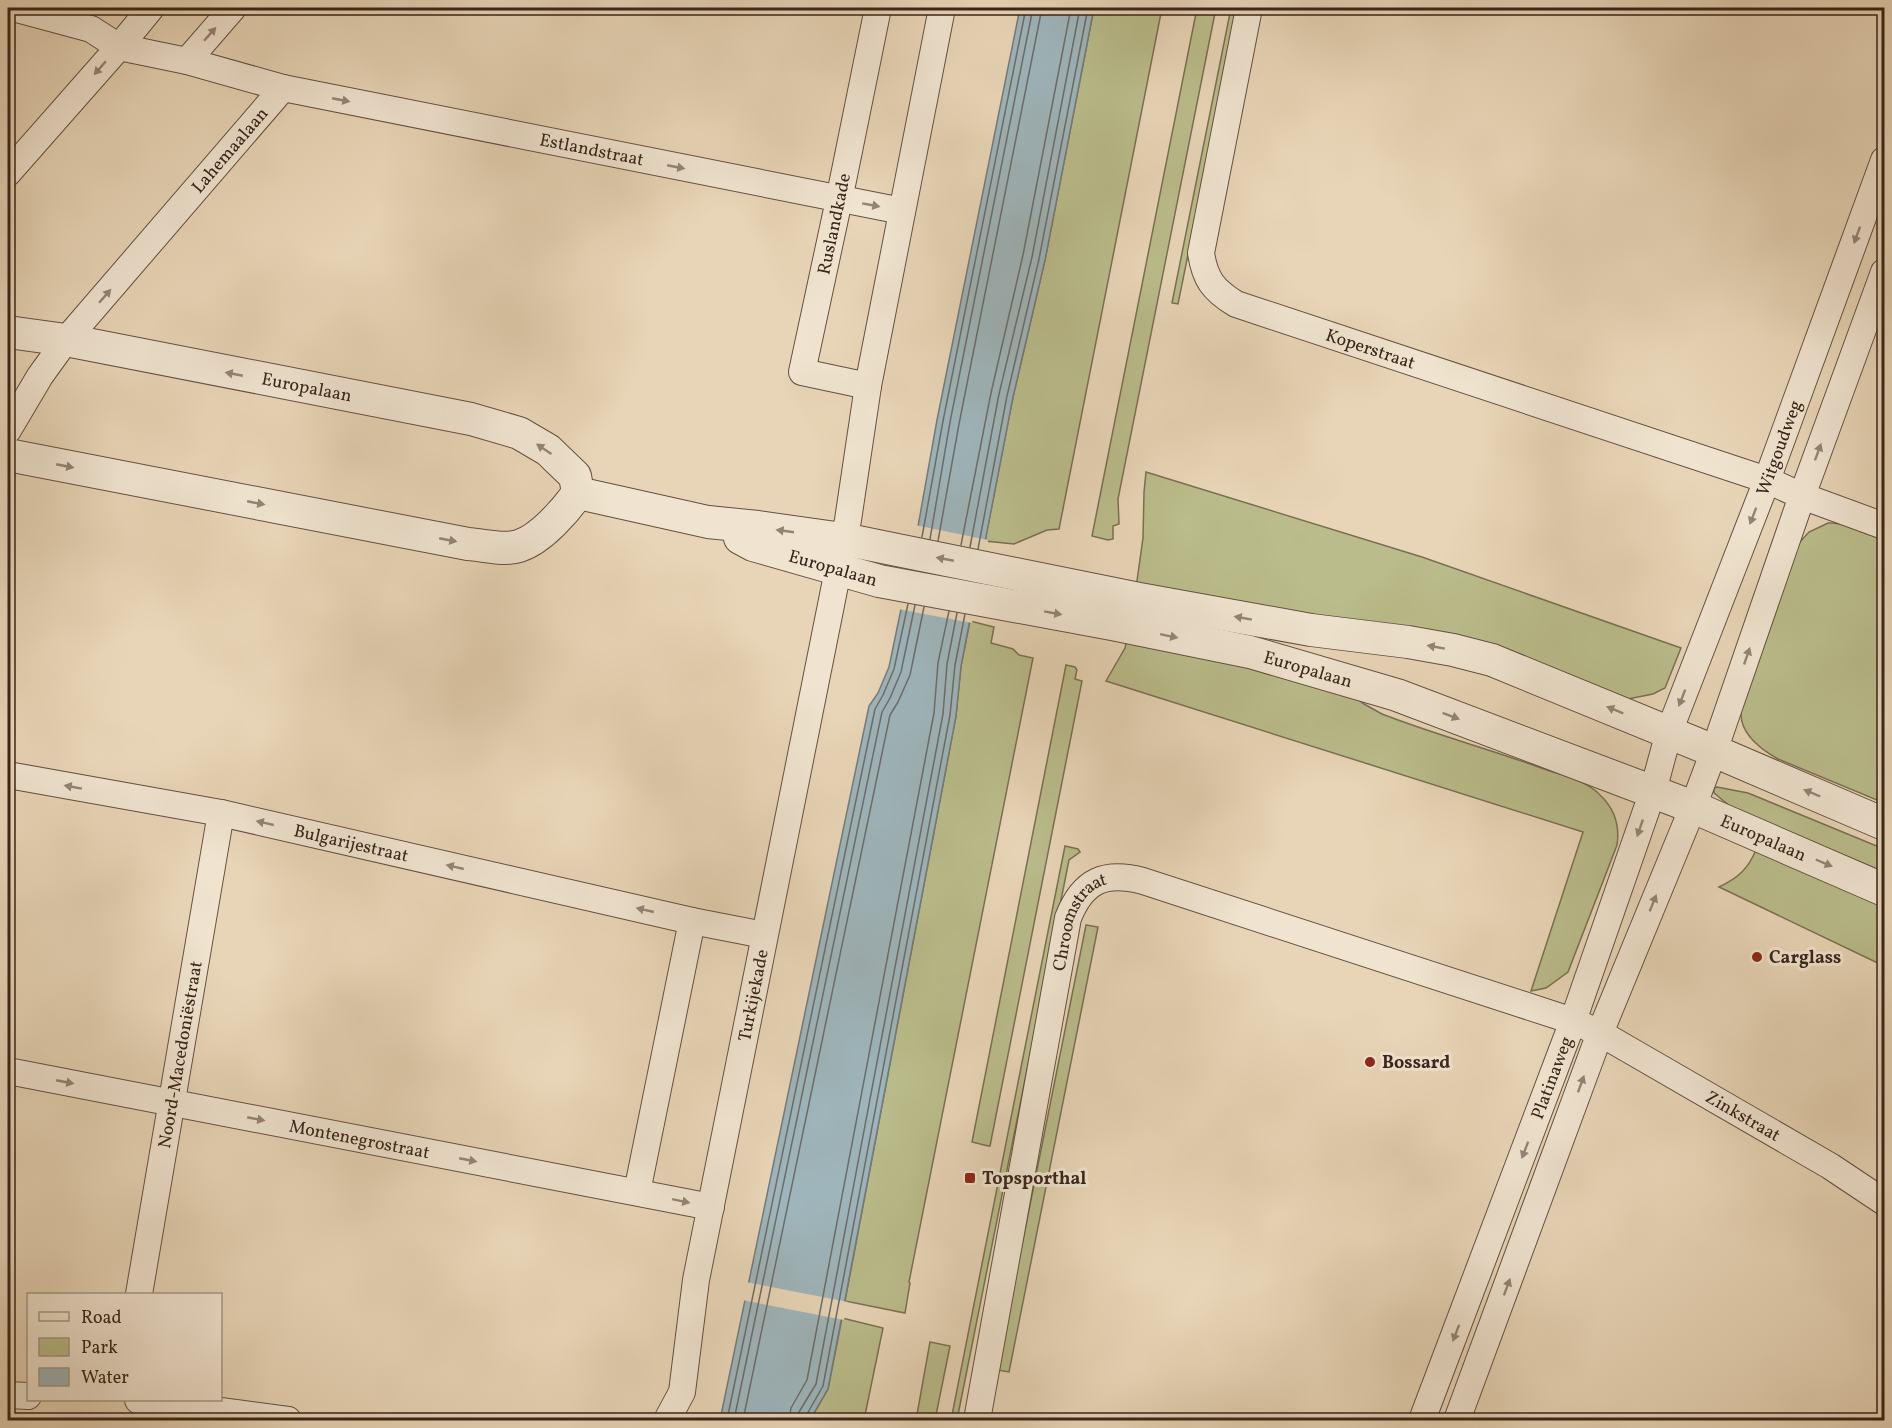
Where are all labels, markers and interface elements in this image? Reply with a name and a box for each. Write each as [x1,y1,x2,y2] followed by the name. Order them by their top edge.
[203,27,216,42] one-way arrow
[94,60,107,75] one-way arrow
[331,96,350,105] one-way arrow
[187,102,275,199] street label: Lahemaalaan
[537,128,646,173] street label: Estlandstraat
[667,163,686,172] one-way arrow
[812,171,858,277] street label: Ruslandkade
[861,201,880,210] one-way arrow
[1852,226,1861,244] one-way arrow
[98,288,111,304] one-way arrow
[1322,324,1418,377] street label: Koperstraat
[259,367,354,410] street label: Europalaan
[224,369,243,378] one-way arrow
[1751,397,1809,500] street label: Witgoudweg
[536,443,553,454] one-way arrow
[1814,443,1823,461] one-way arrow
[56,462,75,471] one-way arrow
[247,499,266,508] one-way arrow
[1748,508,1758,526] one-way arrow
[776,526,795,535] one-way arrow
[439,536,458,545] one-way arrow
[785,545,880,594] street label: Europalaan
[935,554,954,563] one-way arrow
[1044,609,1063,618] one-way arrow
[1233,613,1252,622] one-way arrow
[1160,631,1179,641] one-way arrow
[1426,642,1445,651] one-way arrow
[1260,646,1355,695] street label: Europalaan
[1742,647,1752,665] one-way arrow
[1677,689,1686,707] one-way arrow
[1605,705,1623,715] one-way arrow
[1443,711,1461,721] one-way arrow
[64,782,83,791] one-way arrow
[1802,788,1820,798] one-way arrow
[1716,809,1810,869] street label: Europalaan
[255,818,274,828] one-way arrow
[291,819,411,870] street label: Bulgarijestraat
[1635,819,1644,837] one-way arrow
[1815,859,1832,868] one-way arrow
[445,862,464,871] one-way arrow
[1048,868,1110,973] street label: Chroomstraat
[1649,894,1658,912] one-way arrow
[636,905,654,915] one-way arrow
[1769,946,1841,971] place label: Carglass
[733,947,776,1044] street label: Turkijekade
[1750,950,1764,964] marker: Carglass
[153,959,210,1150] street label: Noord-Macedoniëstraat
[1526,1033,1580,1123] street label: Platinaweg
[1382,1051,1450,1076] place label: Bossard
[1363,1055,1377,1069] marker: Bossard
[1577,1075,1587,1093] one-way arrow
[56,1078,75,1087] one-way arrow
[1700,1086,1785,1149] street label: Zinkstraat
[247,1115,266,1124] one-way arrow
[287,1115,432,1166] street label: Montenegrostraat
[1519,1141,1529,1159] one-way arrow
[459,1156,478,1165] one-way arrow
[982,1167,1086,1192] place label: Topsporthal
[963,1171,977,1185] marker: Topsporthal
[671,1197,690,1206] one-way arrow
[1502,1278,1512,1296] one-way arrow
[27,1293,222,1401] legend
[81,1306,122,1331] text: Road
[1450,1324,1460,1342] one-way arrow
[81,1336,118,1361] text: Park
[81,1366,129,1391] text: Water

